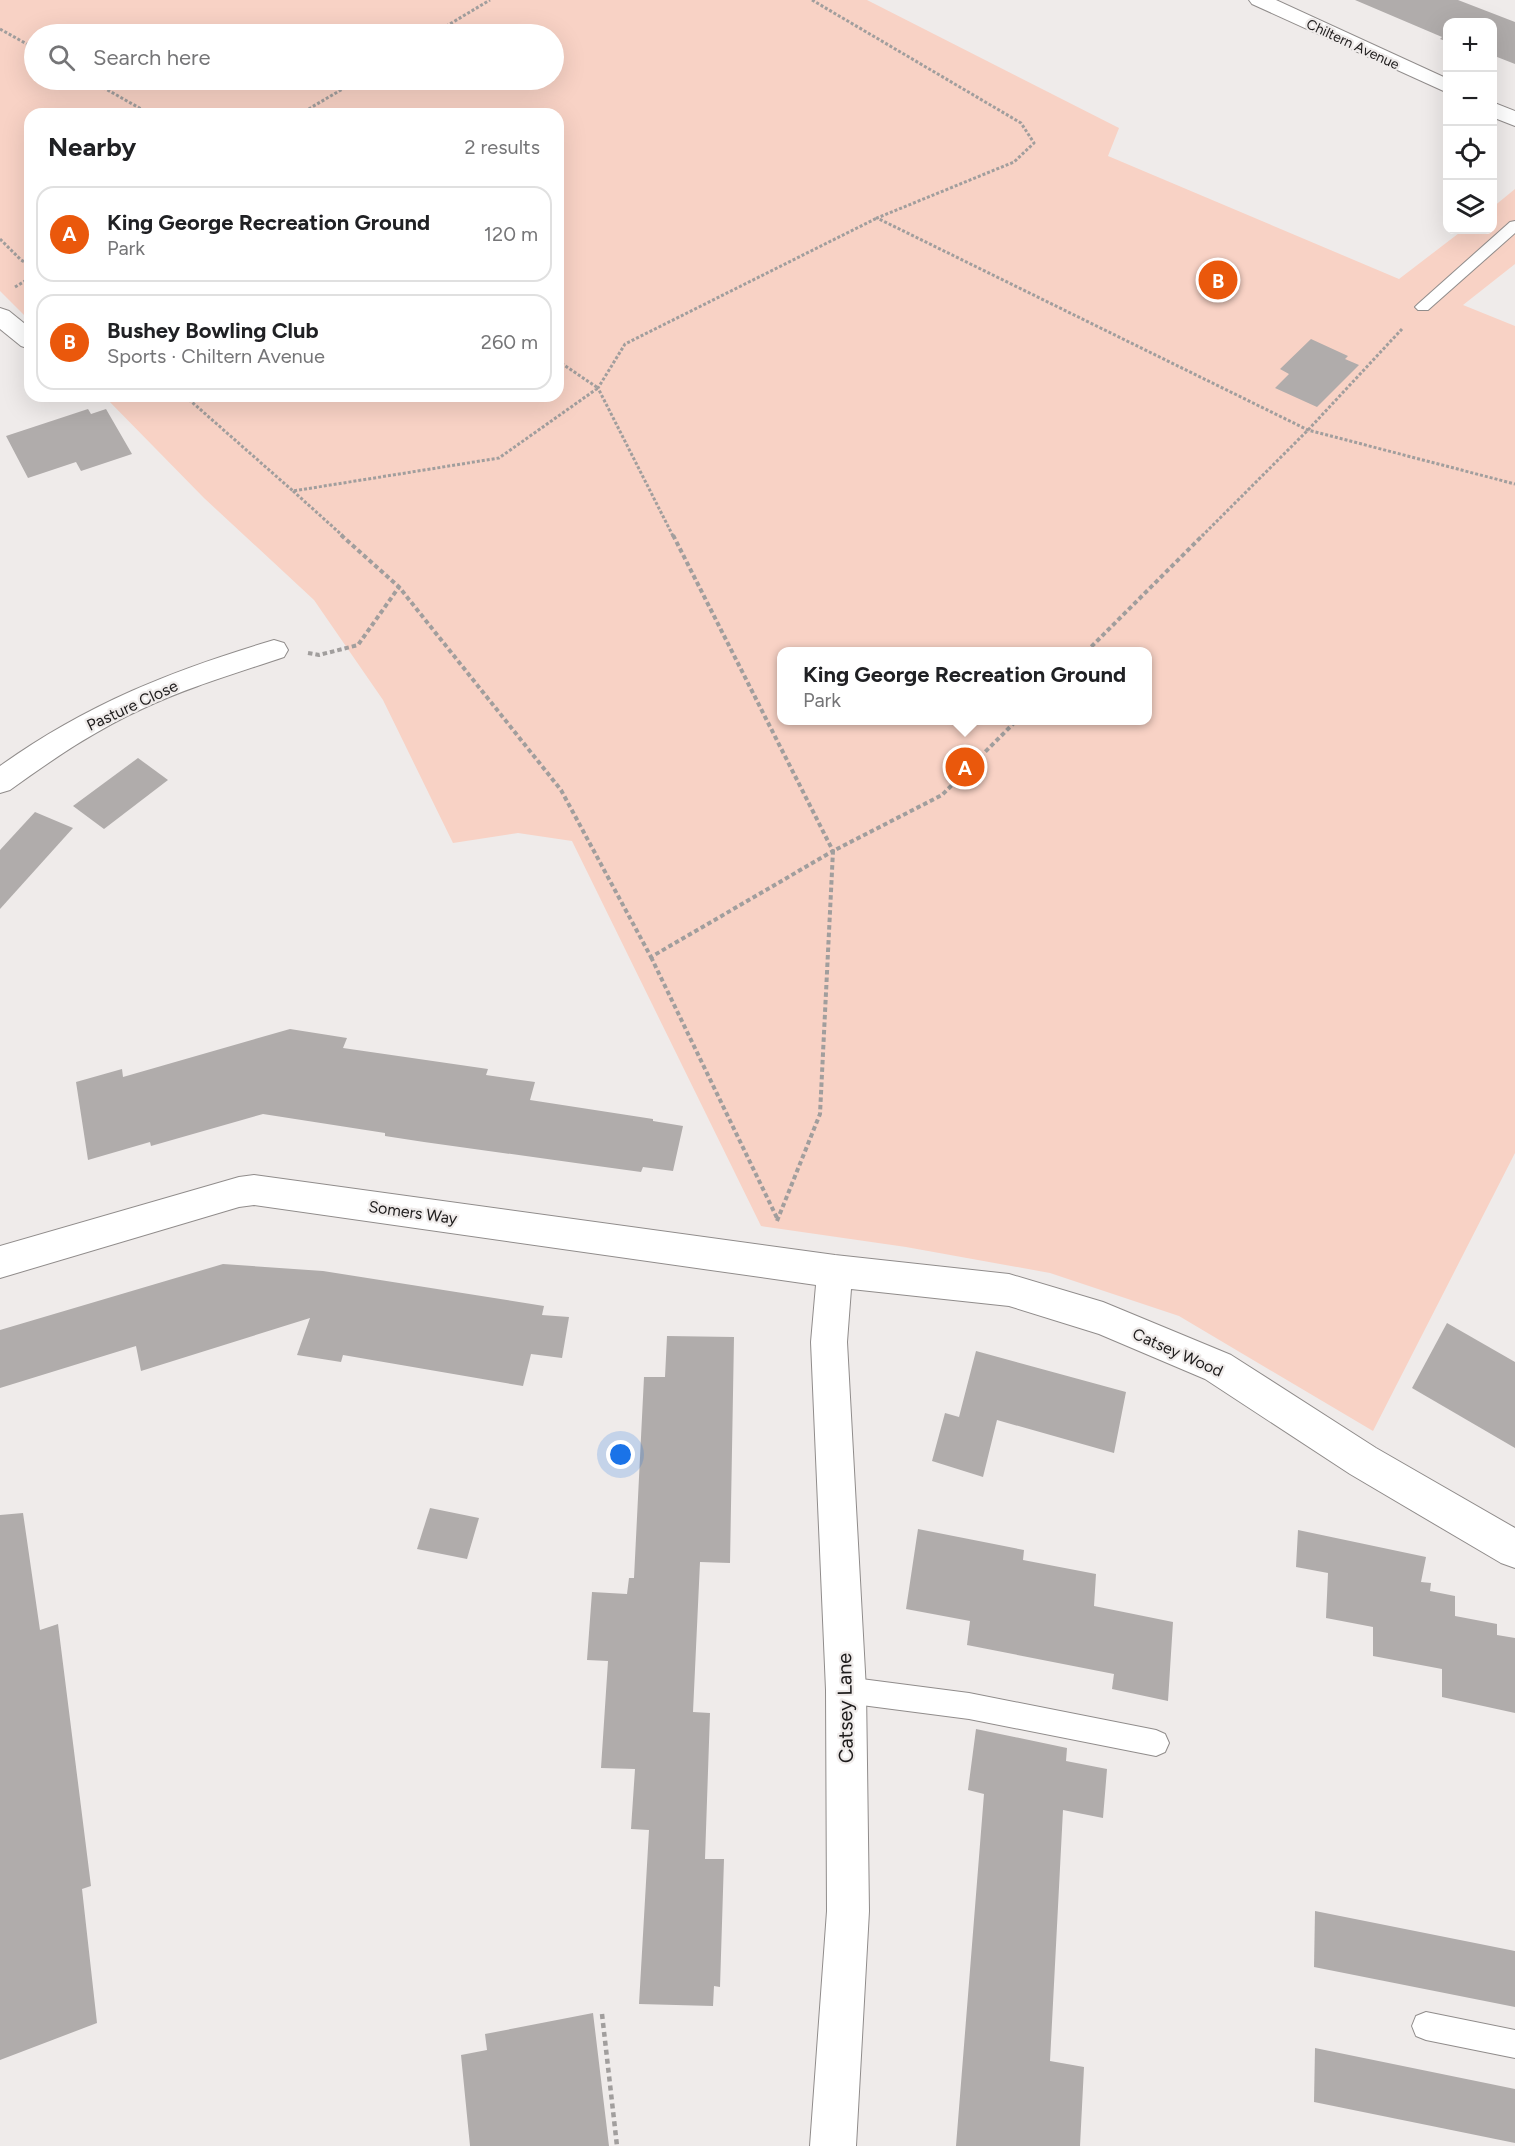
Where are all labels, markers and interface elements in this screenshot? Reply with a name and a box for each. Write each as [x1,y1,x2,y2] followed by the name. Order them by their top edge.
[1304,16,1402,74] street label: Chiltern Avenue
[1443,18,1497,234] map controls
[1443,18,1497,72] button: +
[24,24,564,90] search box
[45,41,78,74] icon: search
[93,44,211,71] text: Search here
[1443,72,1497,126] button: −
[1443,126,1497,180] button: locate
[48,131,136,163] text: Nearby
[464,135,540,159] text: 2 results
[1443,180,1497,234] button: layers
[107,209,430,236] text: King George Recreation Ground
[62,222,77,246] text: A
[484,222,538,246] text: 120 m
[107,236,145,260] text: Park
[1198,258,1238,302] pin: B
[107,317,319,344] text: Bushey Bowling Club
[63,330,76,354] text: B
[481,330,538,354] text: 260 m
[107,344,325,368] text: Sports · Chiltern Avenue
[777,647,1152,725] popup
[803,661,1126,688] text: King George Recreation Ground
[84,676,181,735] street label: Pasture Close
[803,688,841,712] text: Park
[946,744,984,789] pin: A
[367,1197,459,1228] street label: Somers Way
[1130,1324,1226,1381] street label: Catsey Wood
[606,1440,635,1469] your location
[832,1653,858,1763] street label: Catsey Lane

